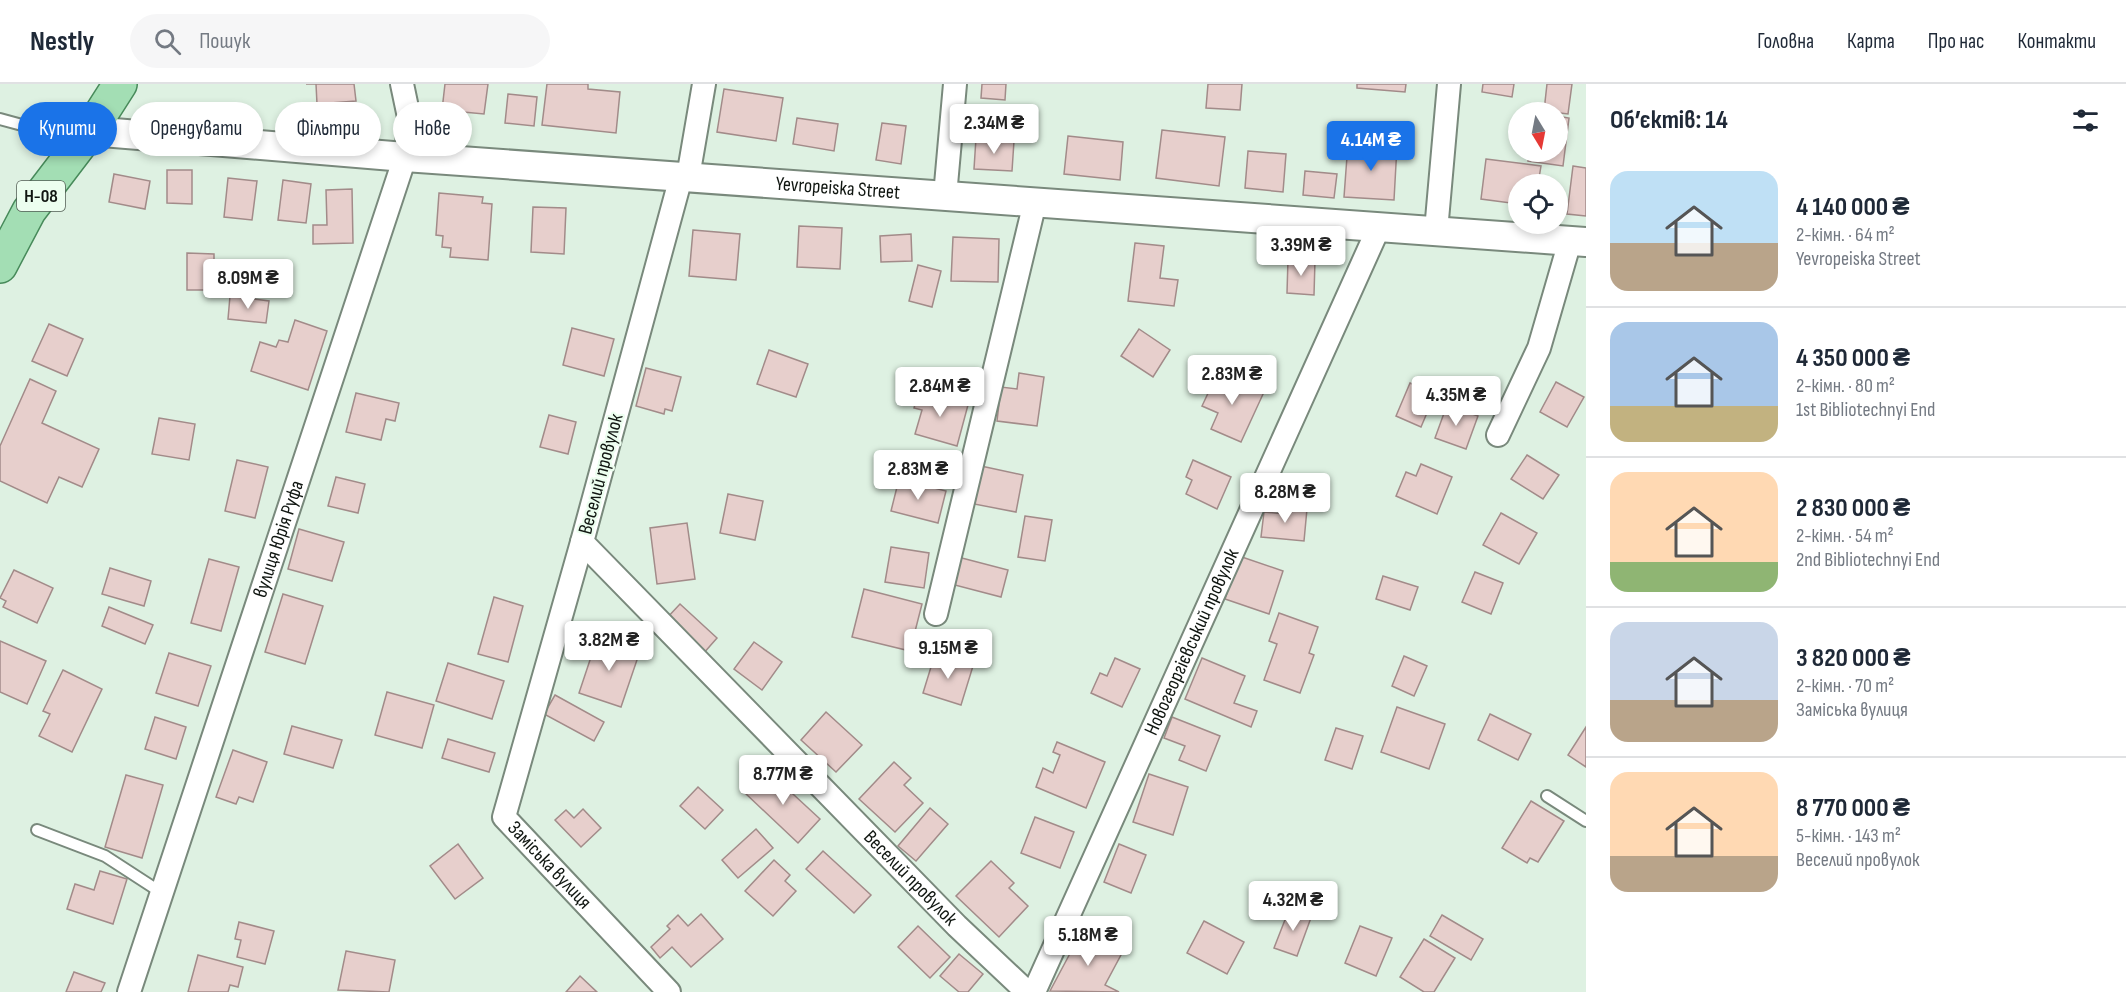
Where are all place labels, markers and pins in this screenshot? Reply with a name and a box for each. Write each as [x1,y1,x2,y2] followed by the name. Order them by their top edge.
[939,104,1049,155] pin: 2.34M ₴
[1316,121,1426,172] pin: 4.14M ₴
[1246,226,1356,277] pin: 3.39M ₴
[193,259,303,310] pin: 8.09M ₴
[1177,355,1287,406] pin: 2.83M ₴
[885,367,995,418] pin: 2.84M ₴
[1401,376,1511,427] pin: 4.35M ₴
[863,450,973,501] pin: 2.83M ₴
[1230,473,1340,524] pin: 8.28M ₴
[554,621,664,672] pin: 3.82M ₴
[893,629,1003,680] pin: 9.15M ₴
[728,755,838,806] pin: 8.77M ₴
[1238,881,1348,932] pin: 4.32M ₴
[1033,916,1143,967] pin: 5.18M ₴

